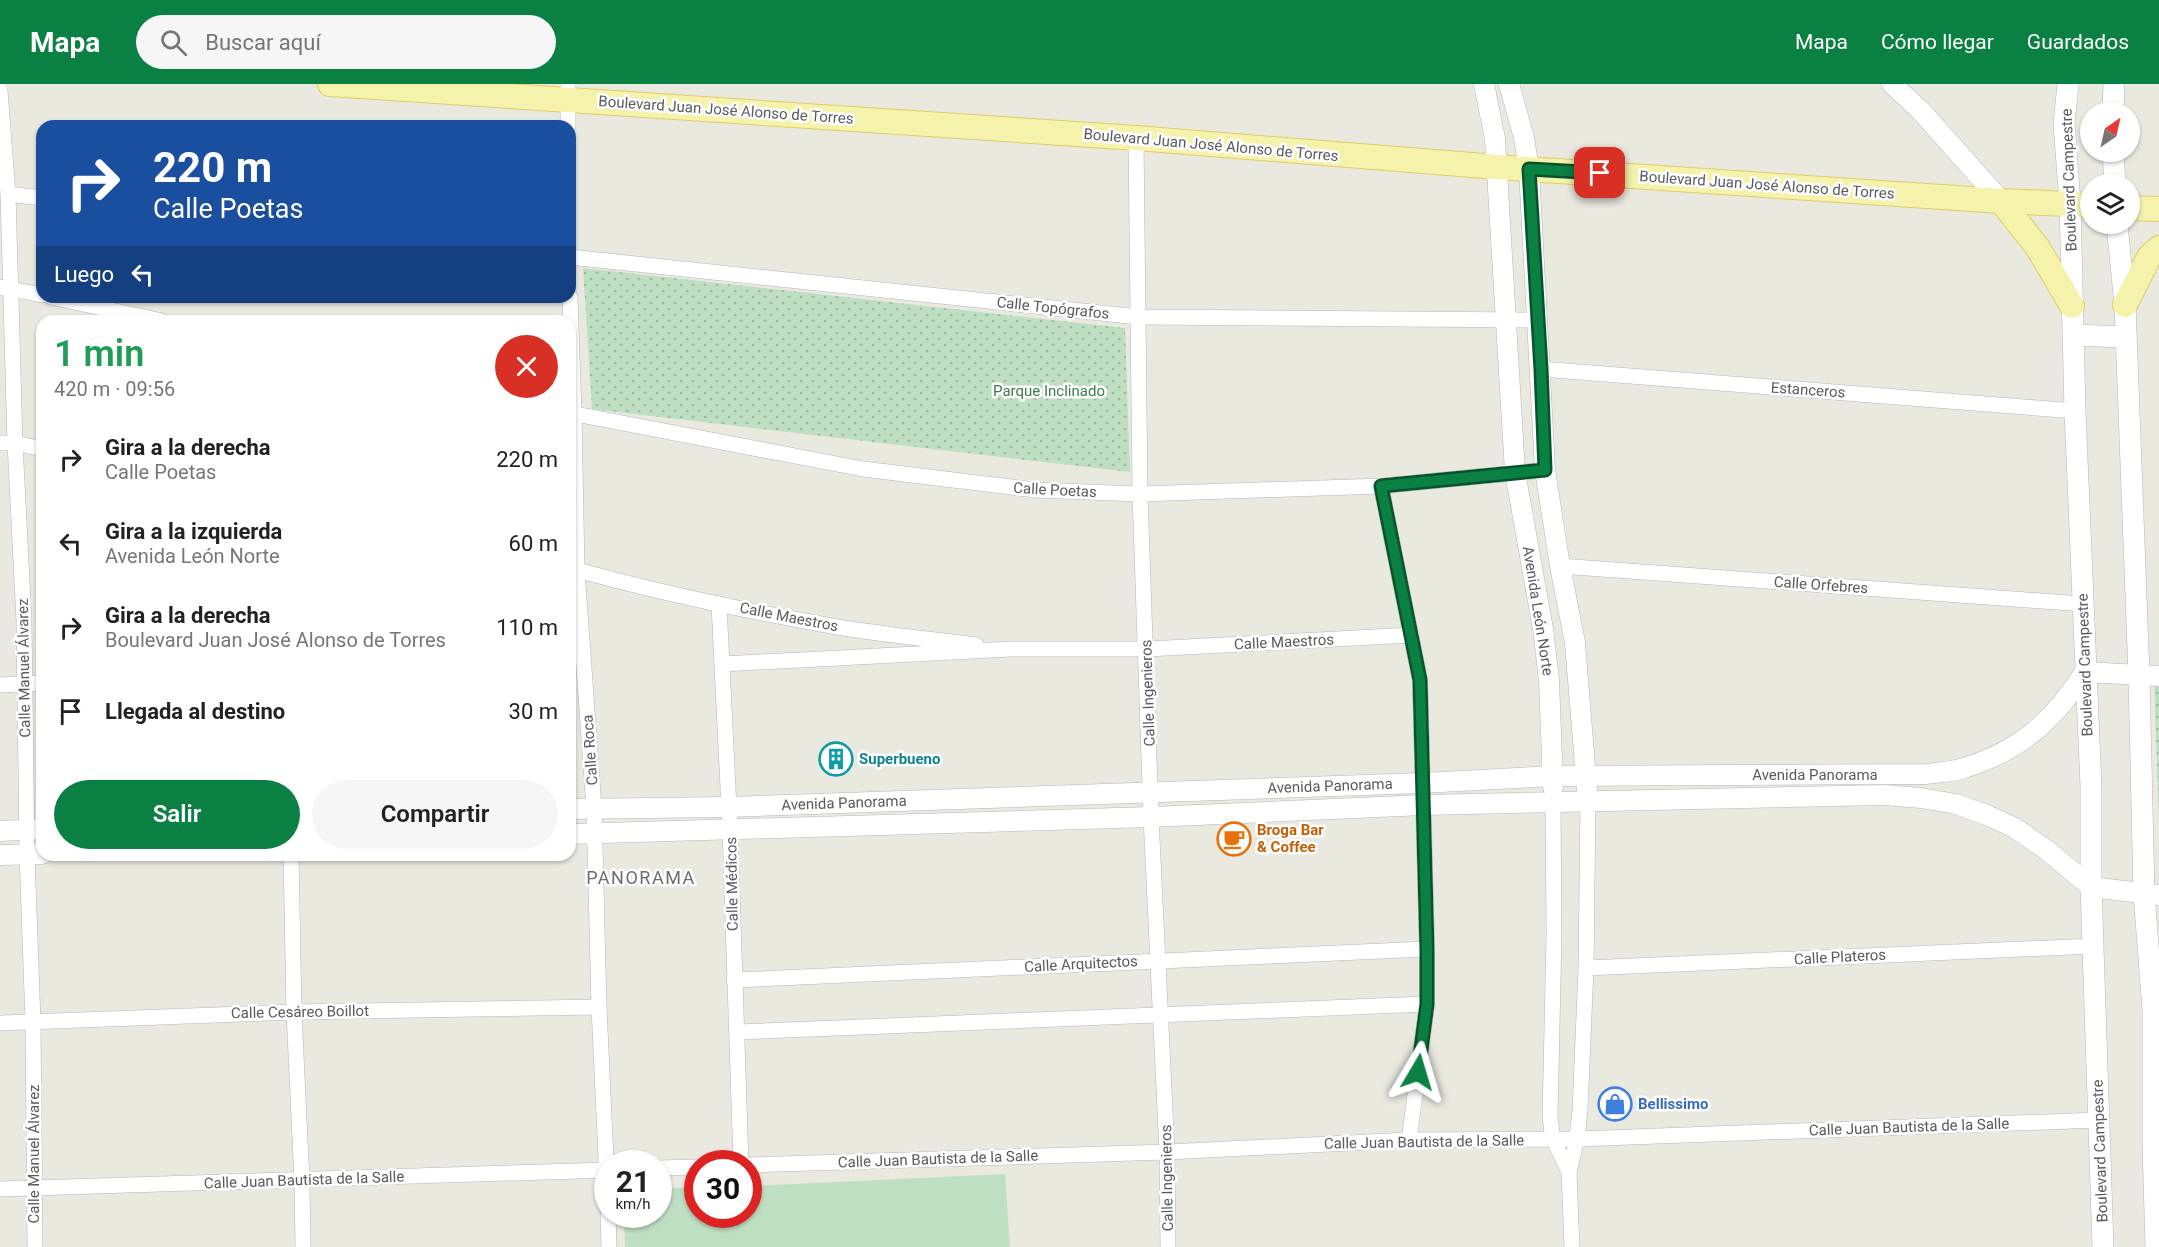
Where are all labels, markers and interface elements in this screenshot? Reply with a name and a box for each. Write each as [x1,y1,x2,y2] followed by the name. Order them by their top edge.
[136,15,556,69] search box
[30,26,100,59] text: Mapa
[157,26,190,59] icon: search
[205,30,321,55] text: Buscar aquí
[1795,30,1848,54] text: Mapa
[1881,30,1994,54] text: Cómo llegar
[2027,30,2129,54] text: Guardados
[598,92,854,128] street label: Boulevard Juan José Alonso de Torres
[2080,102,2140,162] north arrow
[2080,102,2140,234] map controls
[2058,108,2080,252] street label: Boulevard Campestre
[1083,125,1339,165] street label: Boulevard Juan José Alonso de Torres
[153,143,272,192] text: 220 m
[54,144,132,222] icon: right
[1574,147,1625,198] pin
[1583,156,1616,189] icon: arrive
[1639,167,1895,203] street label: Boulevard Juan José Alonso de Torres
[2080,174,2140,234] button: layers
[153,193,303,225] text: Calle Poetas
[126,258,159,291] icon: left
[54,262,114,287] text: Luego
[996,293,1110,323] street label: Calle Topógrafos
[54,333,144,375] text: 1 min
[495,335,558,398] button: close
[54,377,175,401] text: 420 m · 09:56
[1770,378,1846,402] street label: Estanceros
[993,382,1105,400] park label: Parque Inclinado
[105,435,271,460] text: Gira a la derecha
[54,443,87,476] icon: right
[496,447,558,472] text: 220 m
[105,460,216,484] text: Calle Poetas
[1013,479,1097,501] street label: Calle Poetas
[105,519,282,544] text: Gira a la izquierda
[54,527,87,560] icon: left
[509,531,558,556] text: 60 m
[105,544,280,568] text: Avenida León Norte
[1519,545,1557,677] street label: Avenida León Norte
[1773,573,1869,597] street label: Calle Orfebres
[2074,593,2096,737] street label: Boulevard Campestre
[14,598,34,738] street label: Calle Manuel Álvarez
[738,599,840,635] street label: Calle Maestros
[105,603,271,628] text: Gira a la derecha
[54,611,87,644] icon: right
[496,615,558,640] text: 110 m
[105,628,446,652] text: Boulevard Juan José Alonso de Torres
[1234,630,1334,654] street label: Calle Maestros
[1137,639,1159,747] street label: Calle Ingenieros
[54,695,87,728] icon: arrive
[105,699,285,724] text: Llegada al destino
[509,699,558,724] text: 30 m
[579,714,601,786] street label: Calle Roca
[818,741,854,777] building icon: Superbueno
[859,750,940,768] place label: Superbueno
[1752,766,1878,784] street label: Avenida Panorama
[1267,775,1393,797] street label: Avenida Panorama
[54,780,300,849] button: Salir
[312,780,558,849] button: Compartir
[781,792,907,814] street label: Avenida Panorama
[1216,821,1252,857] cafe icon: Broga Bar & Coffee
[1257,821,1324,856] place label: Broga Bar & Coffee
[722,837,742,931] street label: Calle Médicos
[586,867,696,888] district label: PANORAMA
[1793,946,1887,968] street label: Calle Plateros
[1024,952,1138,976] street label: Calle Arquitectos
[231,1002,369,1022] street label: Calle Cesáreo Boillot
[1386,1040,1450,1104] position arrow
[2089,1079,2111,1223] street label: Boulevard Campestre
[25,1084,43,1224] street label: Calle Manuel Álvarez
[1597,1086,1633,1122] shop icon: Bellissimo
[1638,1095,1708,1113] place label: Bellissimo
[1809,1115,2010,1139] street label: Calle Juan Bautista de la Salle
[1157,1124,1177,1232] street label: Calle Ingenieros
[1324,1131,1524,1153] street label: Calle Juan Bautista de la Salle
[838,1147,1039,1171] street label: Calle Juan Bautista de la Salle
[684,1150,762,1228] speed limit sign: 30
[616,1164,650,1199] text: 21
[204,1168,405,1192] street label: Calle Juan Bautista de la Salle
[615,1195,651,1213] text: km/h

